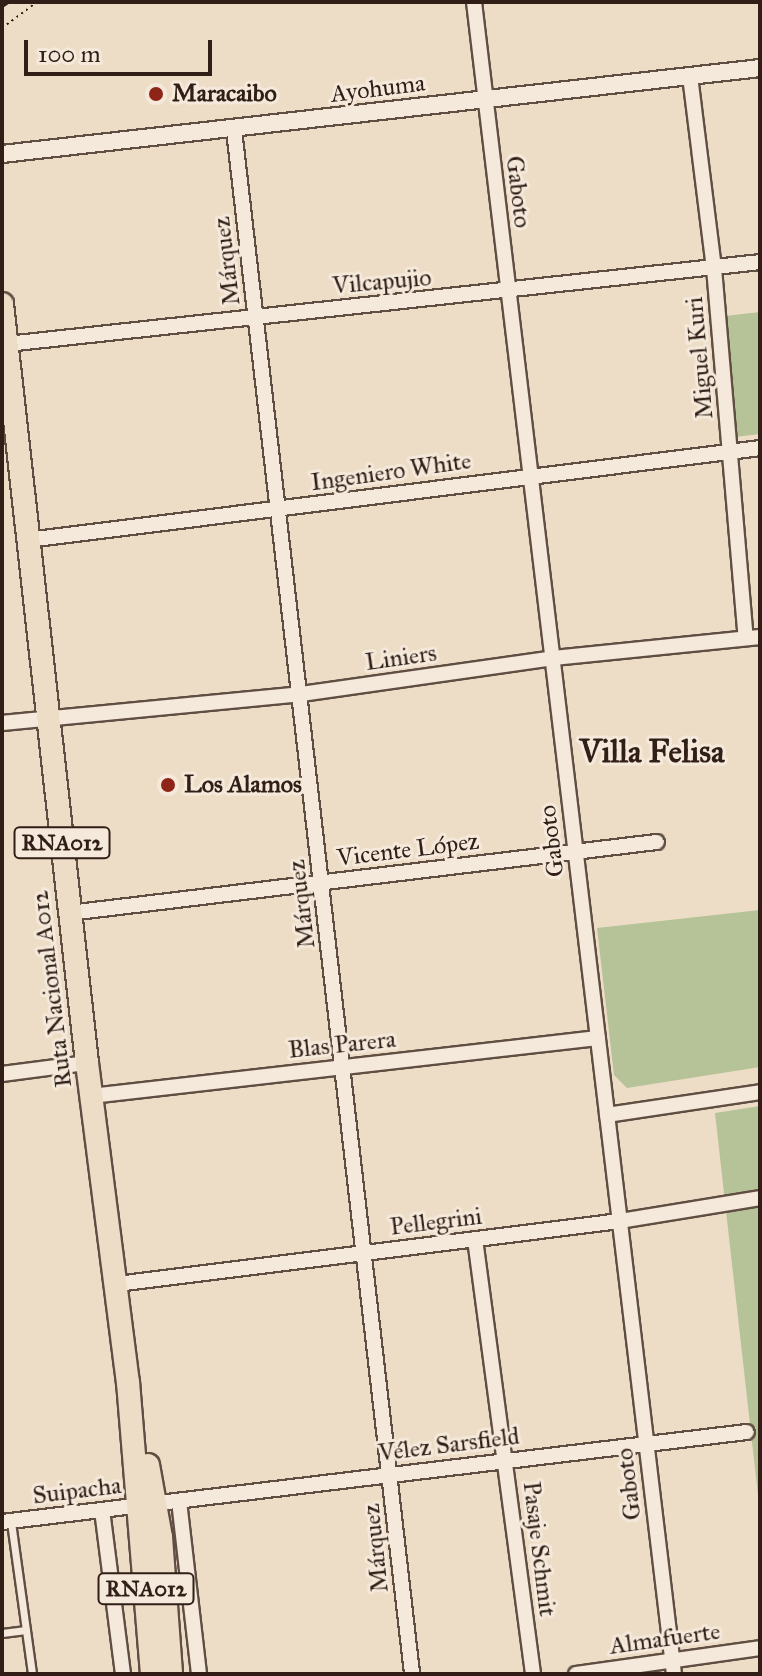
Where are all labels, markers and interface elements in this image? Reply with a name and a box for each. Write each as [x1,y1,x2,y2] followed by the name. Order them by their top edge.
[28,24,216,74] scale bar
[38,39,101,69] text: 100 m
[329,69,427,109] street label: Ayohuma
[172,80,277,108] place label: Maracaibo
[147,85,165,103] marker: Maracaibo
[499,154,537,230] street label: Gaboto
[207,215,247,307] street label: Márquez
[331,263,433,301] street label: Vilcapujio
[680,296,720,420] street label: Miguel Kuri
[309,446,473,498] street label: Ingeniero White
[364,639,438,677] street label: Liniers
[580,733,724,771] district label: Villa Felisa
[184,771,302,799] place label: Los Alamos
[159,776,177,794] marker: Los Alamos
[533,803,571,879] street label: Gaboto
[12,825,112,861] road number: RNA012
[335,827,481,873] street label: Vicente López
[282,858,322,950] street label: Márquez
[26,889,78,1089] street label: Ruta Nacional A012
[287,1025,397,1065] street label: Blas Parera
[388,1202,484,1242] street label: Pellegrini
[377,1422,521,1468] street label: Vélez Sarsfield
[610,1446,648,1522] street label: Gaboto
[31,1471,123,1511] street label: Suipacha
[516,1480,562,1618] street label: Pasaje Schmit
[357,1502,395,1594] street label: Márquez
[96,1571,196,1607] road number: RNA012
[608,1617,722,1661] street label: Almafuerte

